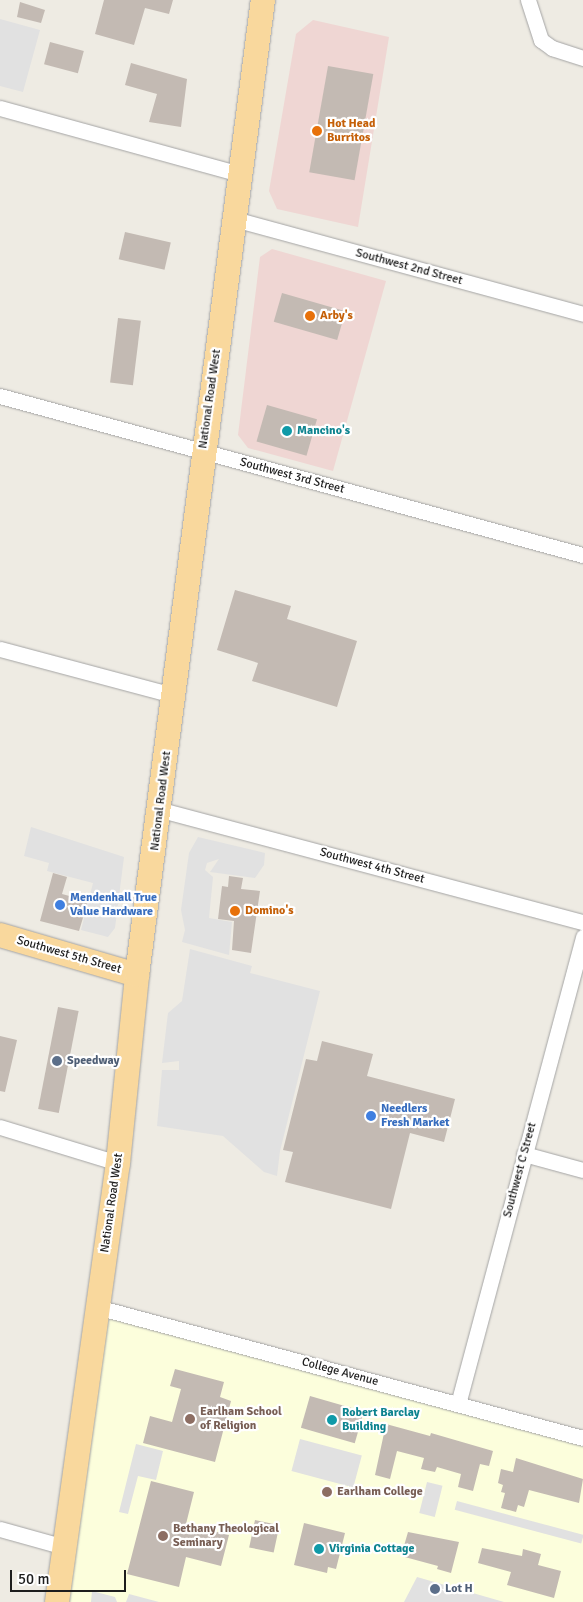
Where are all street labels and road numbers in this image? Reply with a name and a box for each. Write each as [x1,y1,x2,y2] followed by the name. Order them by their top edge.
[354,246,464,288] street label: Southwest 2nd Street
[196,348,224,450] street label: National Road West
[238,455,346,497] street label: Southwest 3rd Street
[148,750,174,852] street label: National Road West
[318,845,426,887] street label: Southwest 4th Street
[15,933,123,977] street label: Southwest 5th Street
[500,1121,540,1219] street label: Southwest C Street
[98,1152,126,1254] street label: National Road West
[300,1355,380,1389] street label: College Avenue

